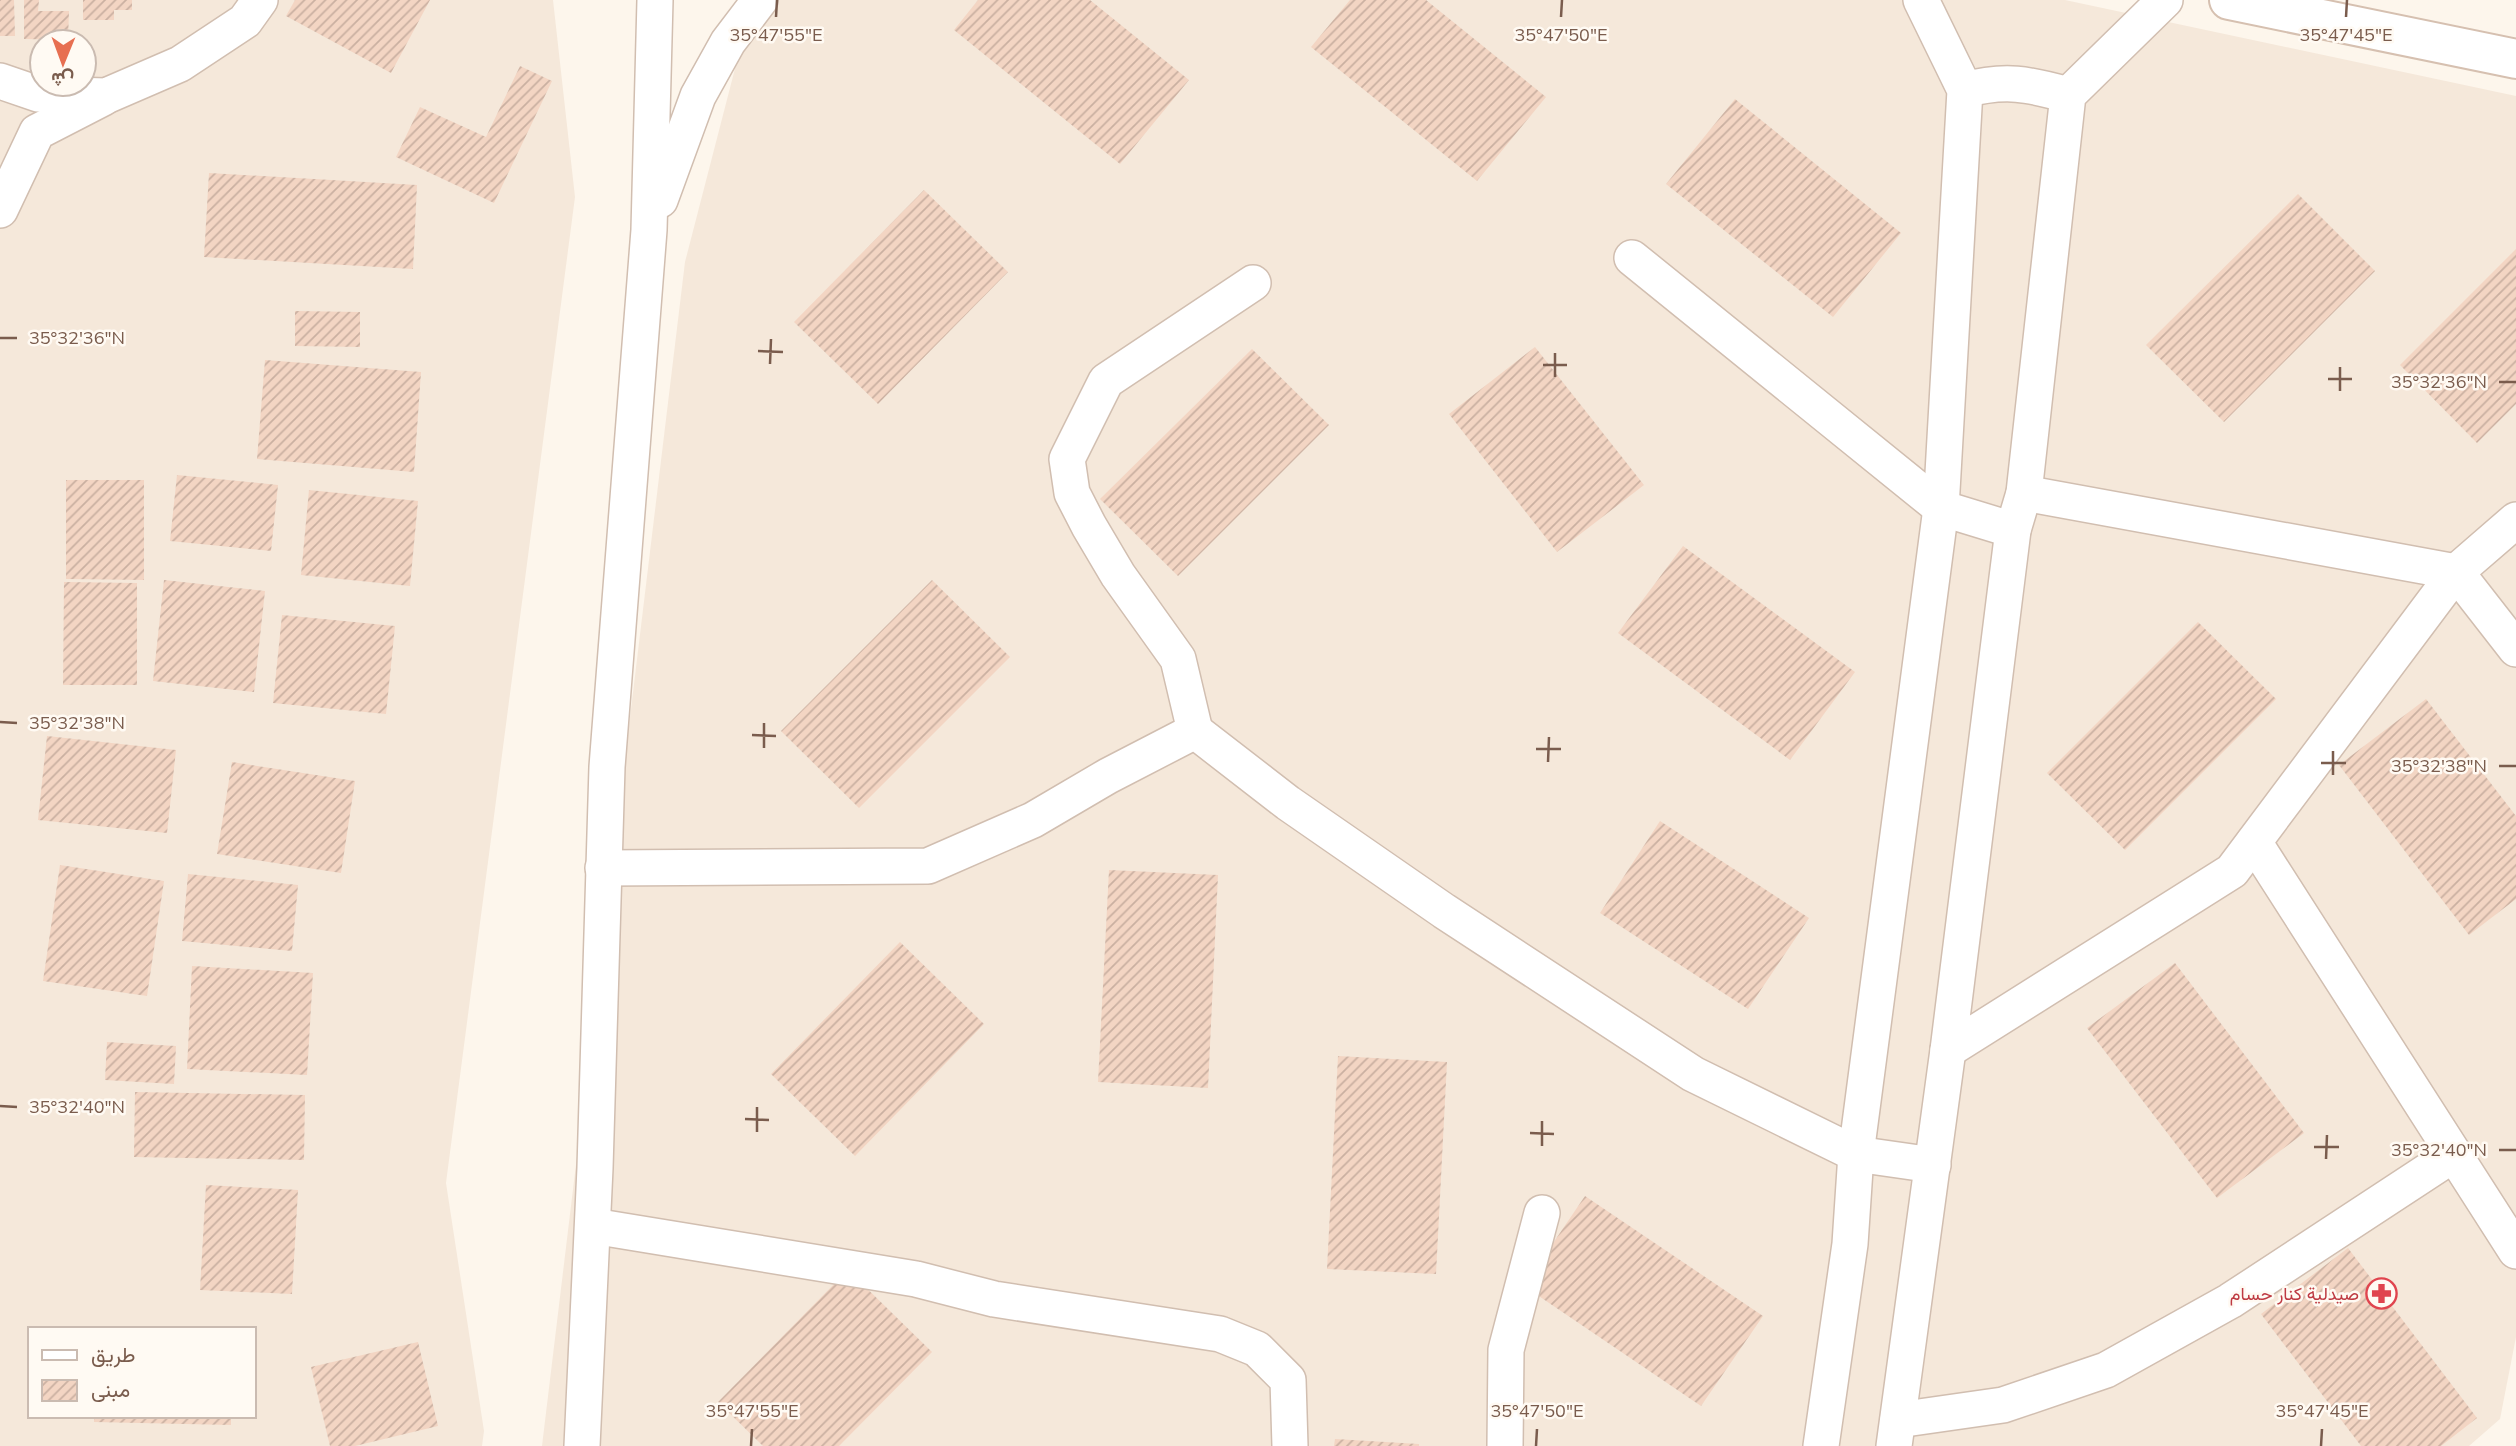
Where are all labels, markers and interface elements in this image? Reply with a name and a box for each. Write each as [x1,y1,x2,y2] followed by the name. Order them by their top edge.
[729,23,823,46] text: 35°47'55"E
[1514,23,1608,46] text: 35°47'50"E
[2299,23,2393,46] text: 35°47'45"E
[28,28,98,98] north arrow
[51,68,74,92] text: ش
[29,326,125,349] text: 35°32'36"N
[2391,370,2487,393] text: 35°32'36"N
[29,711,125,734] text: 35°32'38"N
[2391,754,2487,777] text: 35°32'38"N
[29,1095,125,1118] text: 35°32'40"N
[2391,1138,2487,1161] text: 35°32'40"N
[2365,1277,2399,1311] pharmacy icon: صيدلية كنار حسام
[2230,1282,2359,1306] place label: صيدلية كنار حسام
[28,1327,256,1418] legend
[91,1341,136,1368] text: طريق
[91,1376,130,1402] text: مبنى
[705,1399,799,1422] text: 35°47'55"E
[1490,1399,1584,1422] text: 35°47'50"E
[2275,1399,2369,1422] text: 35°47'45"E

